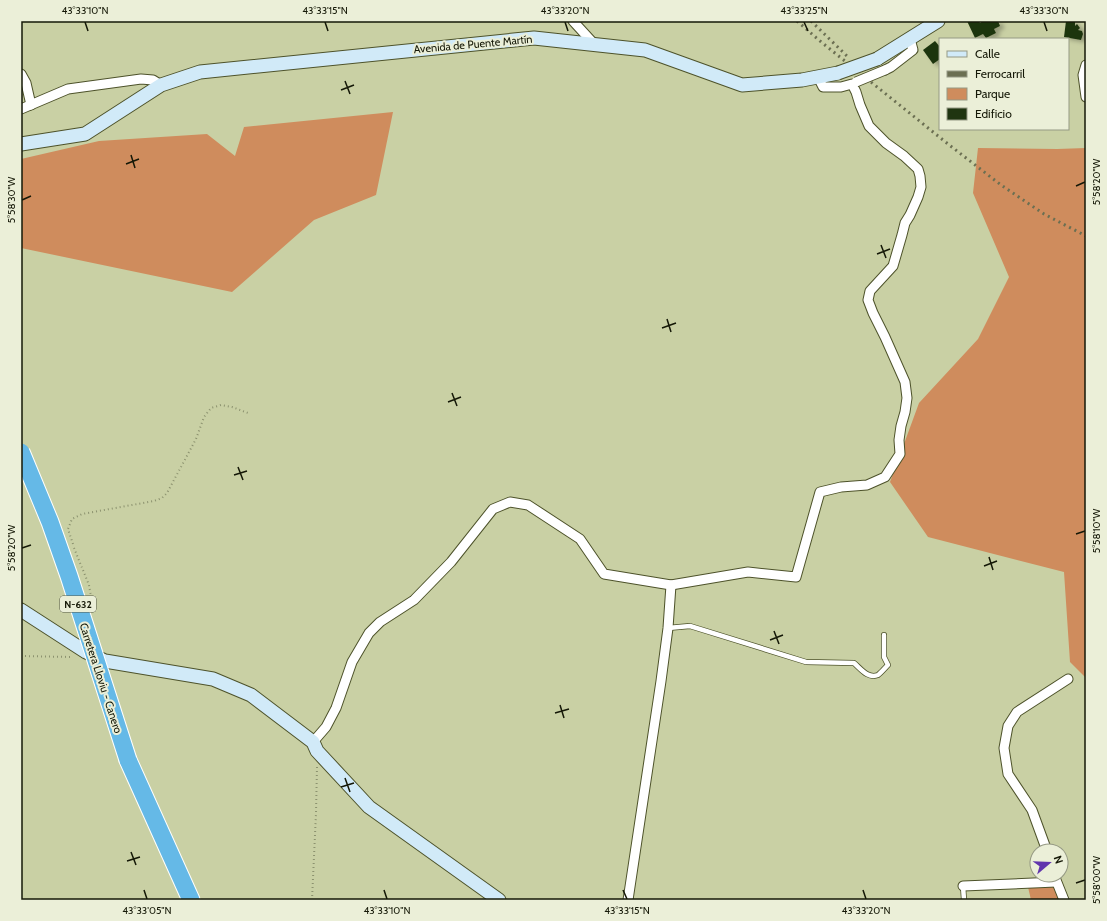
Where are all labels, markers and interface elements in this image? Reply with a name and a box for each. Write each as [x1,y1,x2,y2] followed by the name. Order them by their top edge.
[61,4,109,17] text: 43°33'10"N
[302,4,348,17] text: 43°33'15"N
[540,4,590,17] text: 43°33'20"N
[780,4,828,17] text: 43°33'25"N
[1019,4,1069,17] text: 43°33'30"N
[413,32,533,56] street label: Avenida de Puente Martín
[939,38,1069,130] legend
[975,46,1000,61] text: Calle
[975,66,1025,81] text: Ferrocarril
[975,86,1010,101] text: Parque
[975,106,1012,121] text: Edificio
[1090,158,1103,205] text: 5°58'20"W
[5,176,18,223] text: 5°58'30"W
[1090,508,1103,553] text: 5°58'10"W
[5,524,18,571] text: 5°58'20"W
[60,596,96,612] road number: N-632
[77,621,125,735] street label: Carretera Lloviu - Canero
[1029,843,1069,883] north arrow
[1051,854,1066,866] text: N
[1090,855,1103,904] text: 5°58'00"W
[122,904,172,917] text: 43°33'05"N
[363,904,411,917] text: 43°33'10"N
[604,904,650,917] text: 43°33'15"N
[841,904,891,917] text: 43°33'20"N

